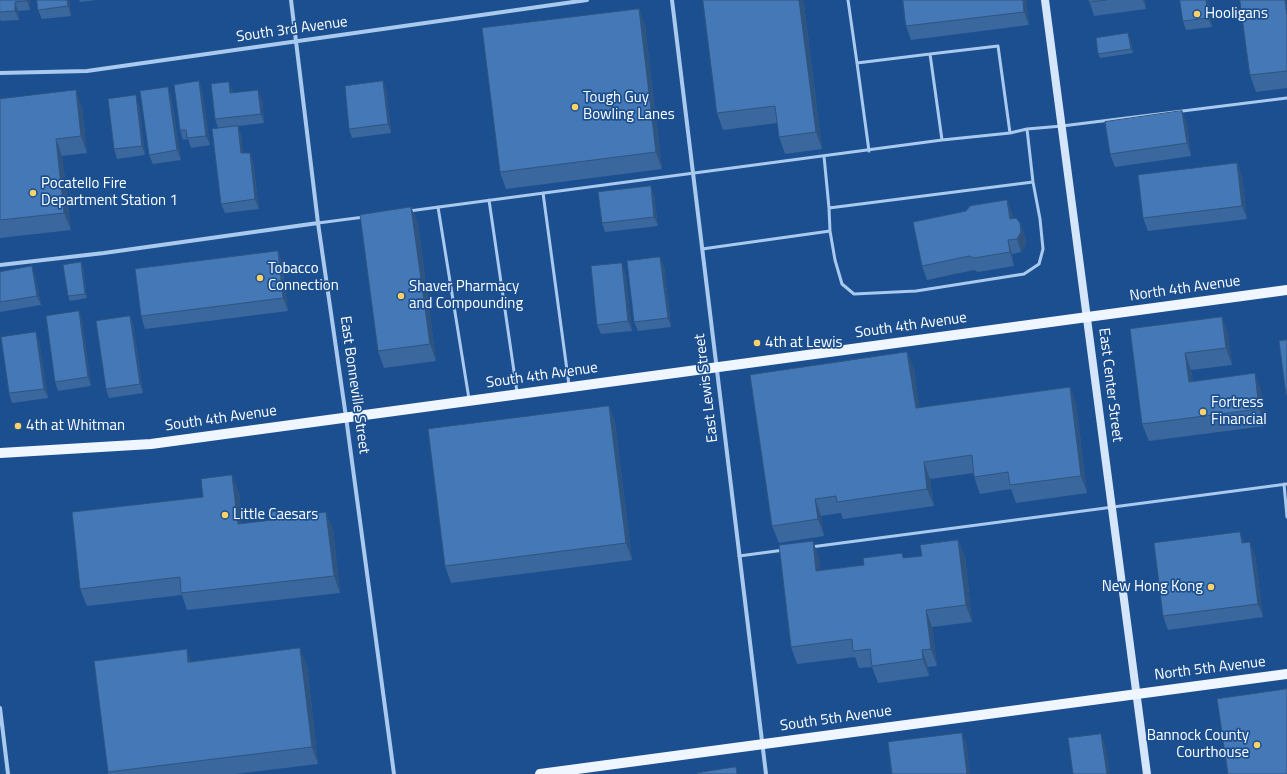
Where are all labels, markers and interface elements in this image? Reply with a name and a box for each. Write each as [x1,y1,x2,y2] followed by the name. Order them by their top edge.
[1205,5,1268,23] place label: Hooligans
[1192,9,1202,19] marker: Hooligans
[235,13,349,47] street label: South 3rd Avenue
[583,89,675,124] place label: Tough Guy Bowling Lanes
[570,102,580,112] marker: Tough Guy Bowling Lanes
[41,175,178,210] place label: Pocatello Fire Department Station 1
[28,188,38,198] marker: Pocatello Fire Department Station 1
[268,260,339,295] place label: Tobacco Connection
[1128,272,1242,306] street label: North 4th Avenue
[255,273,265,283] marker: Tobacco Connection
[409,278,523,313] place label: Shaver Pharmacy and Compounding
[396,291,406,301] marker: Shaver Pharmacy and Compounding
[854,309,968,343] street label: South 4th Avenue
[335,315,373,455] street label: East Bonneville Street
[1094,327,1126,443] street label: East Center Street
[691,333,723,443] street label: East Lewis Street
[765,334,842,352] place label: 4th at Lewis
[752,338,762,348] marker: 4th at Lewis
[485,359,599,393] street label: South 4th Avenue
[1211,394,1267,429] place label: Fortress Financial
[164,402,278,436] street label: South 4th Avenue
[1198,407,1208,417] marker: Fortress Financial
[26,417,125,435] place label: 4th at Whitman
[13,421,23,431] marker: 4th at Whitman
[233,506,318,524] place label: Little Caesars
[220,510,230,520] marker: Little Caesars
[1102,578,1203,596] place label: New Hong Kong
[1206,582,1216,592] marker: New Hong Kong
[1153,653,1267,685] street label: North 5th Avenue
[779,702,893,736] street label: South 5th Avenue
[1147,727,1249,762] place label: Bannock County Courthouse
[1252,740,1262,750] marker: Bannock County Courthouse

